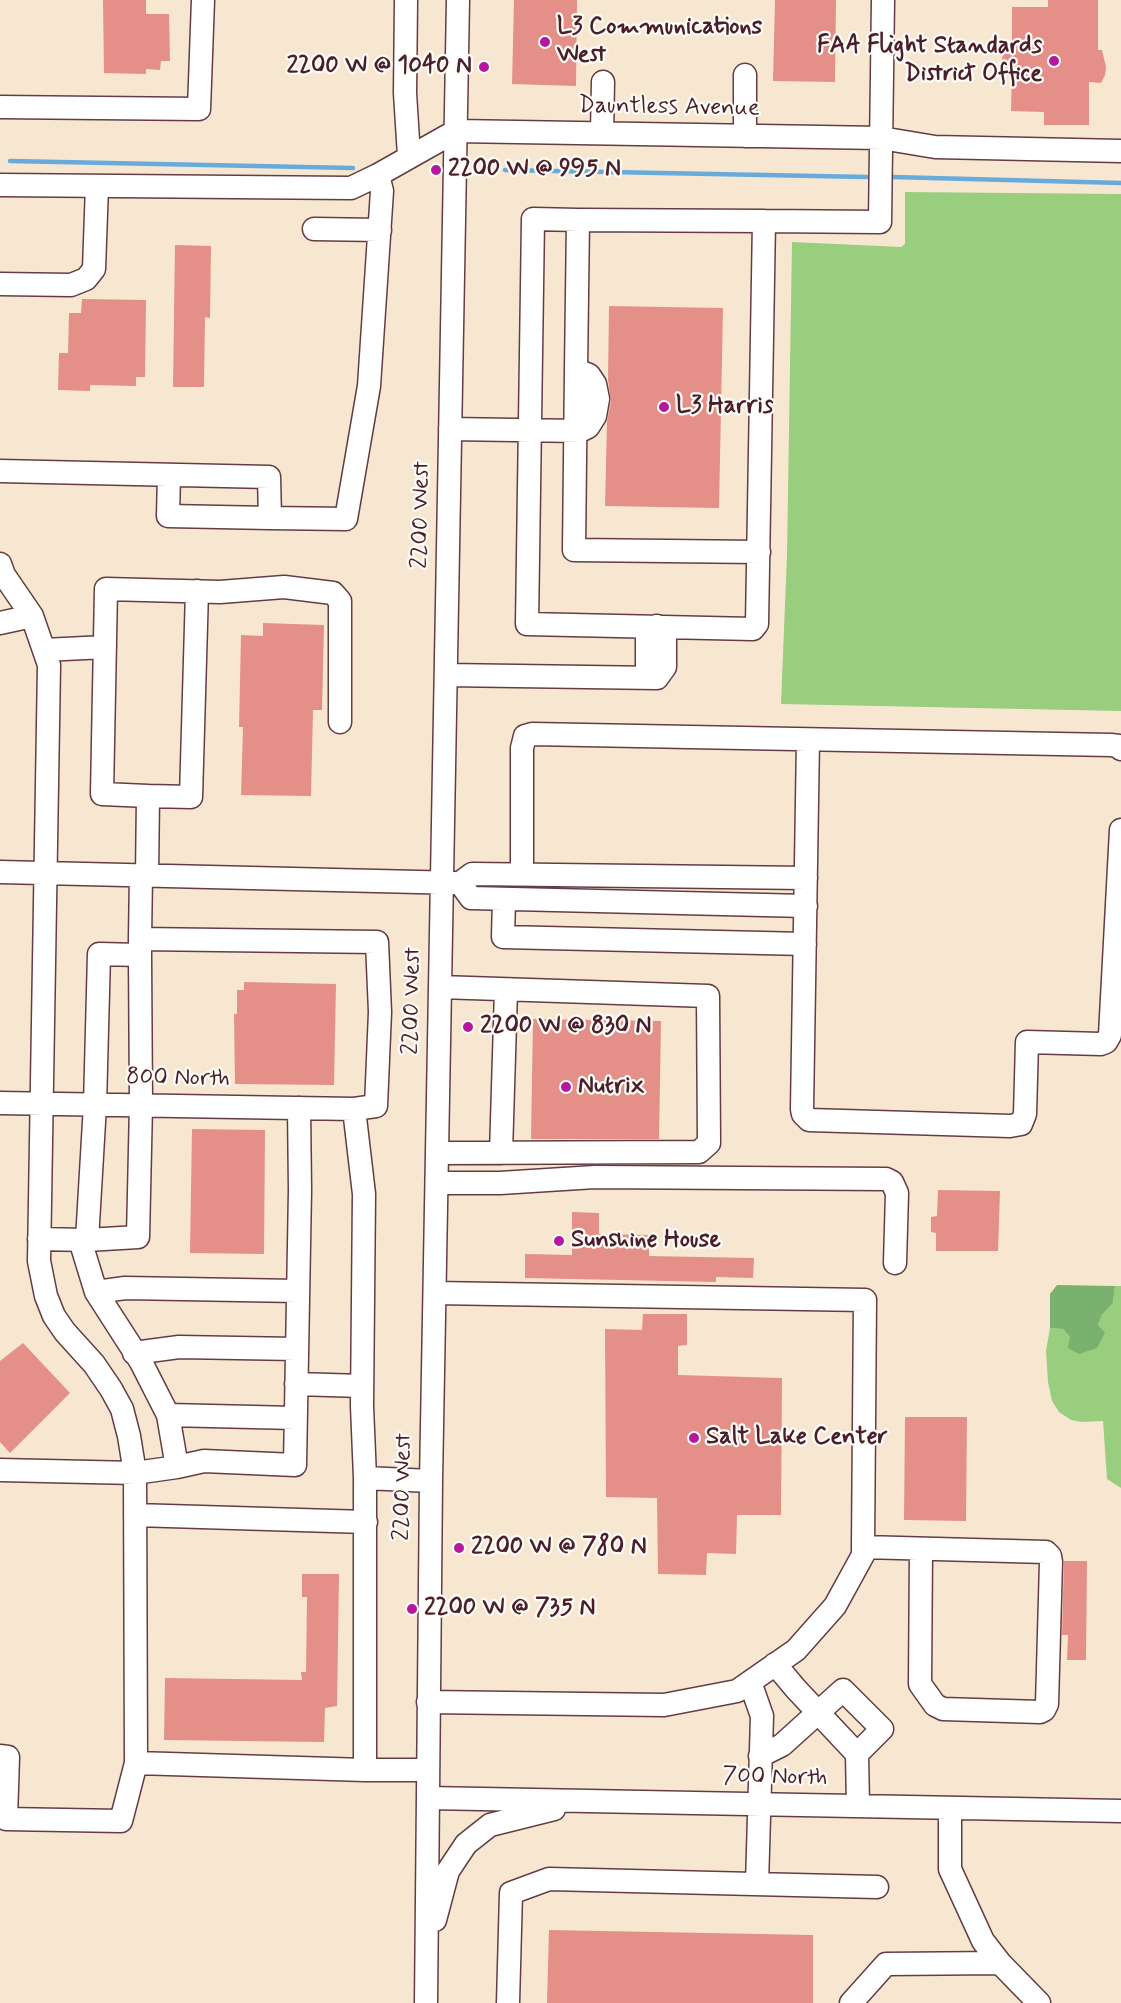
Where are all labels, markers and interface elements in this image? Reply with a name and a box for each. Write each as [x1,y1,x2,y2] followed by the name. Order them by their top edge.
[557,14,762,70] place label: L3 Communications West
[817,33,1042,89] place label: FAA Flight Standards District Office
[538,35,552,49] marker: L3 Communications West
[287,53,472,81] place label: 2200 W @ 1040 N
[1047,54,1061,68] marker: FAA Flight Standards District Office
[477,60,491,74] marker: 2200 W @ 1040 N
[578,92,760,124] street label: Dauntless Avenue
[448,156,621,184] place label: 2200 W @ 995 N
[429,163,443,177] marker: 2200 W @ 995 N
[676,393,773,421] place label: L3 Harris
[657,400,671,414] marker: L3 Harris
[407,461,437,569] street label: 2200 West
[398,947,428,1055] street label: 2200 West
[480,1013,652,1041] place label: 2200 W @ 830 N
[461,1020,475,1034] marker: 2200 W @ 830 N
[126,1064,230,1094] street label: 800 North
[578,1073,644,1101] place label: Nutrix
[559,1080,573,1094] marker: Nutrix
[571,1227,721,1255] place label: Sunshine House
[552,1234,566,1248] marker: Sunshine House
[706,1424,888,1452] place label: Salt Lake Center
[687,1431,701,1445] marker: Salt Lake Center
[389,1433,419,1541] street label: 2200 West
[471,1534,647,1562] place label: 2200 W @ 780 N
[452,1541,466,1555] marker: 2200 W @ 780 N
[424,1595,596,1623] place label: 2200 W @ 735 N
[405,1602,419,1616] marker: 2200 W @ 735 N
[722,1763,828,1793] street label: 700 North

